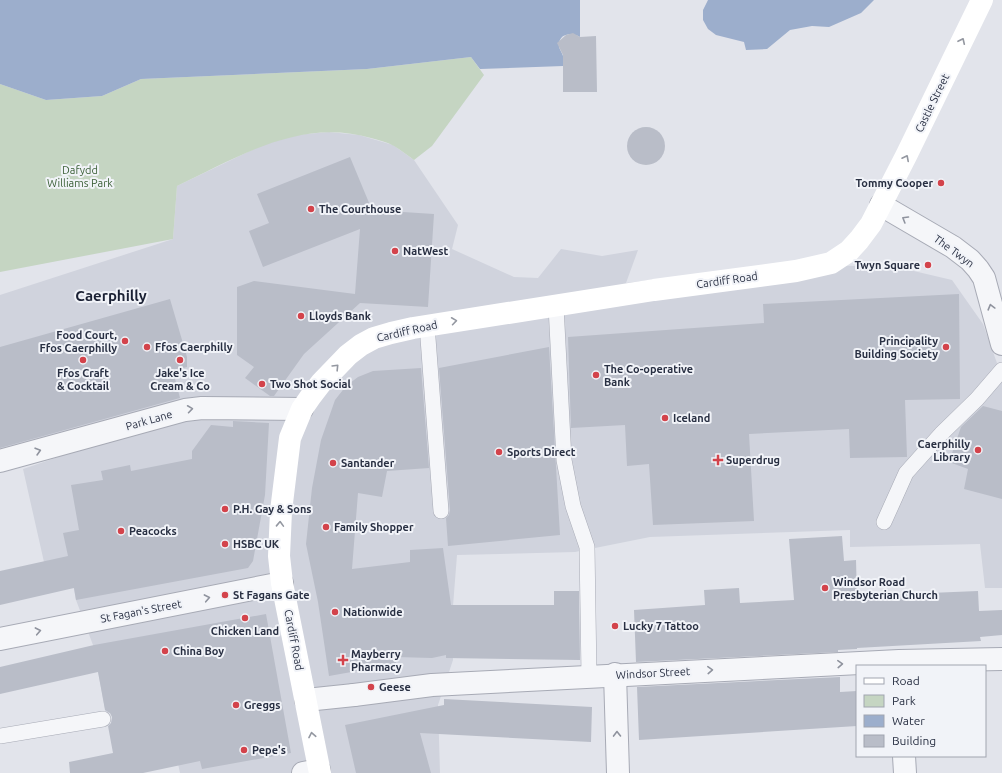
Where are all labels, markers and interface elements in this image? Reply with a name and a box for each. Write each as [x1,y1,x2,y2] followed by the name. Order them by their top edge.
[957,37,965,45] one-way arrow
[913,71,952,134] street label: Castle Street
[901,154,908,162] one-way arrow
[47,164,113,189] park label: Dafydd Williams Park
[856,177,933,189] place label: Tommy Cooper
[936,178,946,188] marker: Tommy Cooper
[319,203,401,215] place label: The Courthouse
[306,204,316,214] marker: The Courthouse
[902,216,909,223] one-way arrow
[932,232,976,270] street label: The Twyn
[403,245,448,257] place label: NatWest
[390,246,400,256] marker: NatWest
[854,259,920,271] place label: Twyn Square
[923,260,933,270] marker: Twyn Square
[695,270,759,290] street label: Cardiff Road
[75,287,147,304] district label: Caerphilly
[988,304,996,310] one-way arrow
[309,310,372,322] place label: Lloyds Bank
[296,311,306,321] marker: Lloyds Bank
[451,317,457,326] one-way arrow
[375,318,439,344] street label: Cardiff Road
[39,329,117,354] place label: Food Court, Ffos Caerphilly
[854,335,938,360] place label: Principality Building Society
[120,336,130,346] marker: Food Court, Ffos Caerphilly
[155,341,233,353] place label: Ffos Caerphilly
[142,342,152,352] marker: Ffos Caerphilly
[941,342,951,352] marker: Principality Building Society
[78,355,88,365] marker: Ffos Craft & Cocktail
[175,355,185,365] marker: Jake's Ice Cream & Co
[604,363,693,388] place label: The Co-operative Bank
[331,364,339,372] one-way arrow
[57,367,110,392] place label: Ffos Craft & Cocktail
[150,367,210,392] place label: Jake's Ice Cream & Co
[591,370,601,380] marker: The Co-operative Bank
[270,378,351,390] place label: Two Shot Social
[257,379,267,389] marker: Two Shot Social
[187,405,193,414] one-way arrow
[124,408,174,432] street label: Park Lane
[673,412,710,424] place label: Iceland
[660,413,670,423] marker: Iceland
[918,438,970,463] place label: Caerphilly Library
[973,445,983,455] marker: Caerphilly Library
[507,446,576,458] place label: Sports Direct
[34,447,41,456] one-way arrow
[494,447,504,457] marker: Sports Direct
[726,454,780,466] place label: Superdrug
[713,455,723,465] marker: Superdrug
[341,457,395,469] place label: Santander
[328,458,338,468] marker: Santander
[233,503,312,515] place label: P.H. Gay & Sons
[220,504,230,514] marker: P.H. Gay & Sons
[276,521,284,527] one-way arrow
[334,521,414,533] place label: Family Shopper
[321,522,331,532] marker: Family Shopper
[129,525,177,537] place label: Peacocks
[116,526,126,536] marker: Peacocks
[233,538,280,550] place label: HSBC UK
[220,539,230,549] marker: HSBC UK
[833,576,938,601] place label: Windsor Road Presbyterian Church
[820,583,830,593] marker: Windsor Road Presbyterian Church
[233,589,310,601] place label: St Fagans Gate
[220,590,230,600] marker: St Fagans Gate
[204,595,210,603] one-way arrow
[99,597,183,625] street label: St Fagan's Street
[343,606,403,618] place label: Nationwide
[330,607,340,617] marker: Nationwide
[282,608,306,672] street label: Cardiff Road
[240,613,250,623] marker: Chicken Land
[623,620,699,632] place label: Lucky 7 Tattoo
[610,621,620,631] marker: Lucky 7 Tattoo
[211,625,279,637] place label: Chicken Land
[35,628,41,636] one-way arrow
[173,645,224,657] place label: China Boy
[160,646,170,656] marker: China Boy
[351,648,402,673] place label: Mayberry Pharmacy
[338,655,348,665] marker: Mayberry Pharmacy
[837,659,843,668] one-way arrow
[616,665,691,681] street label: Windsor Street
[856,665,986,757] legend
[707,666,713,674] one-way arrow
[892,674,920,687] text: Road
[379,681,411,693] place label: Geese
[366,682,376,692] marker: Geese
[892,694,916,707] text: Park
[244,699,281,711] place label: Greggs
[231,700,241,710] marker: Greggs
[892,714,925,727] text: Water
[613,731,621,737] one-way arrow
[309,732,317,738] one-way arrow
[892,734,936,747] text: Building
[252,744,286,756] place label: Pepe's
[239,745,249,755] marker: Pepe's

